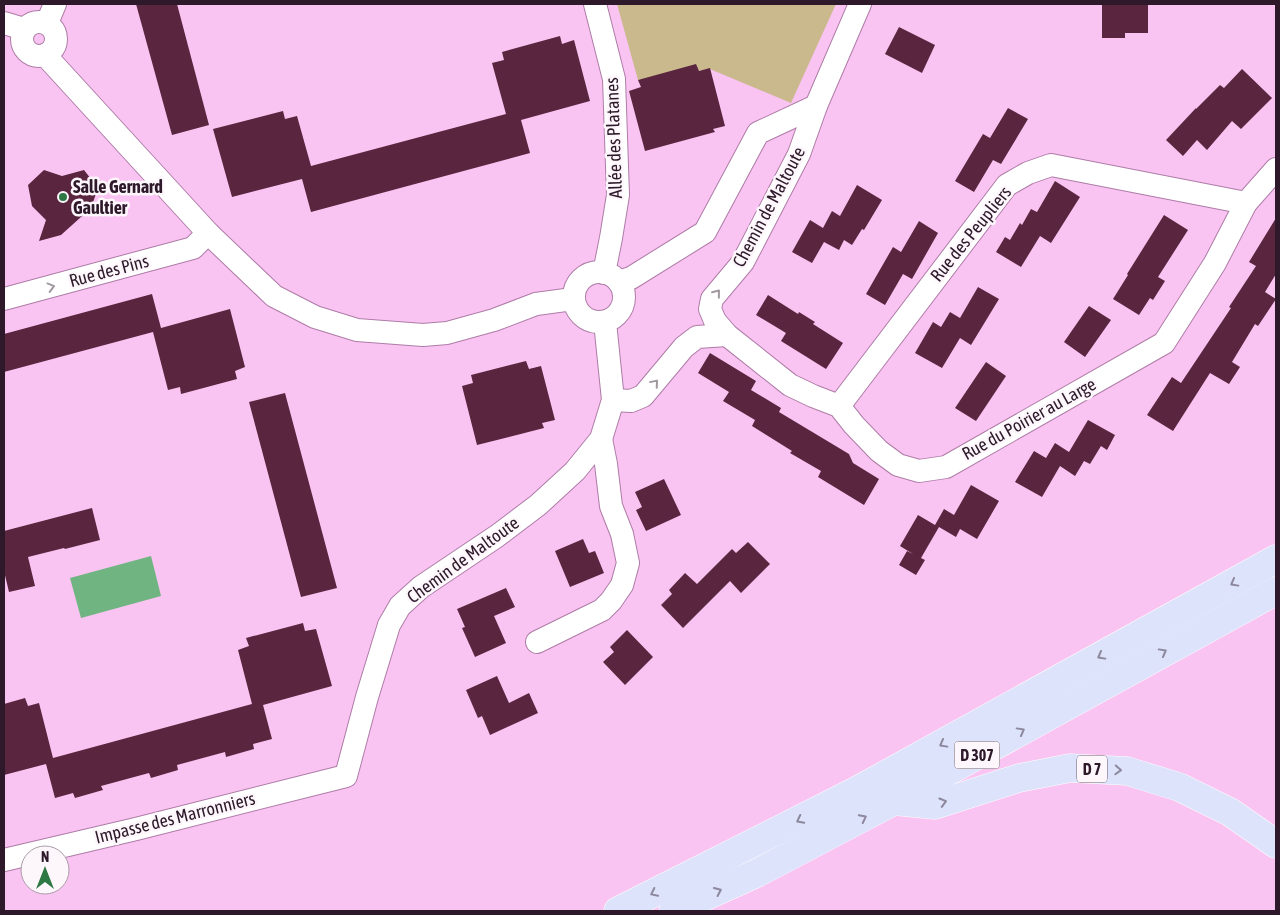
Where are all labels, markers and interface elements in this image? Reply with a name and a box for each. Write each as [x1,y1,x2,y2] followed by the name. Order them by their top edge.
[601,77,626,199] street label: Allée des Platanes
[728,143,809,270] street label: Chemin de Maltoute
[73,176,163,218] place label: Salle Gernard Gaultier
[926,182,1015,286] street label: Rue des Peupliers
[57,191,69,203] marker: Salle Gernard Gaultier
[67,250,151,291] street label: Rue des Pins
[46,282,54,292] one-way arrow
[711,290,719,299] one-way arrow
[958,373,1099,464] street label: Rue du Poirier au Large
[649,379,658,388] one-way arrow
[403,512,523,607] street label: Chemin de Maltoute
[1230,577,1239,587] one-way arrow
[1157,649,1166,659] one-way arrow
[1097,650,1106,660] one-way arrow
[1015,727,1024,737] one-way arrow
[939,737,948,747] one-way arrow
[954,742,1000,768] road number: D 307
[1077,756,1107,782] road number: D 7
[1114,765,1122,776] one-way arrow
[93,787,257,848] street label: Impasse des Marronniers
[938,797,947,808] one-way arrow
[796,814,805,824] one-way arrow
[858,814,867,824] one-way arrow
[20,845,70,895] north arrow
[41,849,49,865] text: N
[713,886,722,897] one-way arrow
[651,887,660,897] one-way arrow

